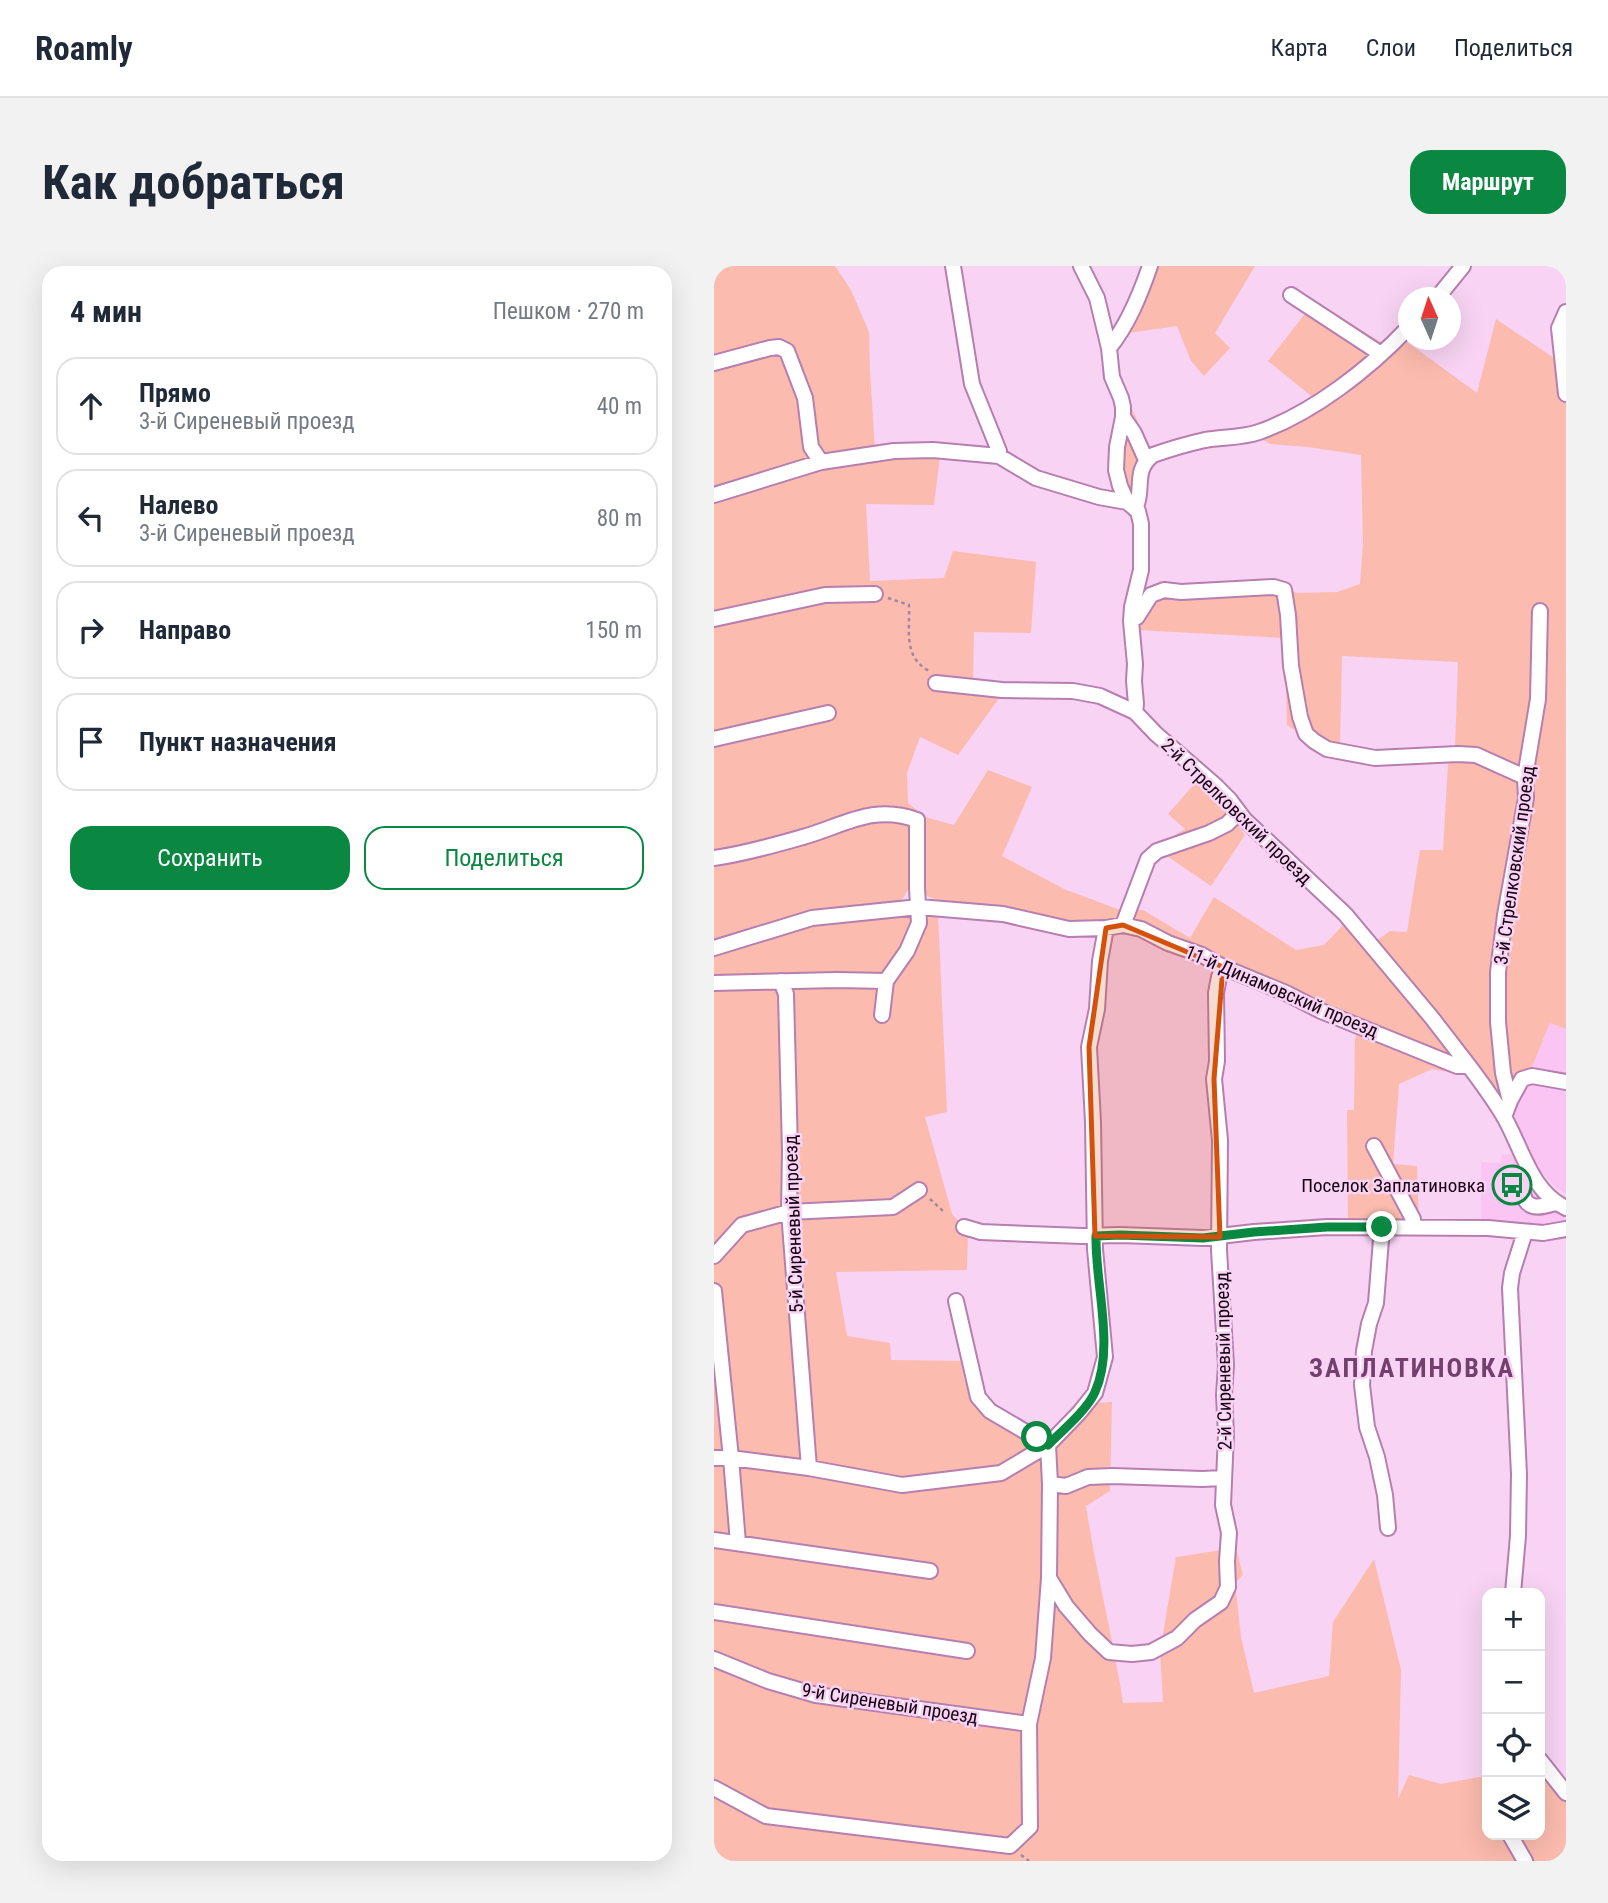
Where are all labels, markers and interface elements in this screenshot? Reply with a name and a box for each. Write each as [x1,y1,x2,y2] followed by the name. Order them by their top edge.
[35,29,133,68] text: Roamly
[1270,34,1328,62] text: Карта
[1366,34,1416,62] text: Слои
[1454,34,1573,62] text: Поделиться
[1410,150,1566,214] button: Маршрут
[42,154,345,211] text: Как добраться
[1398,287,1461,350] north arrow
[70,294,142,329] text: 4 мин
[493,298,644,325] text: Пешком · 270 m
[139,378,211,408] text: Прямо
[72,387,110,425] icon: ahead
[597,393,642,420] text: 40 m
[139,408,355,435] text: 3-й Сиреневый проезд
[139,490,219,520] text: Налево
[72,499,110,537] icon: left
[597,505,642,532] text: 80 m
[139,520,355,547] text: 3-й Сиреневый проезд
[72,611,110,649] icon: right
[139,615,231,645] text: Направо
[585,617,642,644] text: 150 m
[72,723,110,761] icon: arrive
[139,727,337,757] text: Пункт назначения
[1156,733,1317,889] street label: 2-й Стрелковский проезд
[1489,764,1540,966] street label: 3-й Стрелковский проезд
[70,826,350,890] button: Сохранить
[364,826,644,890] button: Поделиться
[1182,940,1382,1043] street label: 11-й Динамовский проезд
[779,1135,808,1313] street label: 5-й Сиреневый проезд
[1491,1164,1533,1206] bus stop icon: Поселок Заплатиновка
[1301,1174,1485,1197] place label: Поселок Заплатиновка
[1366,1211,1397,1242] route end
[1210,1272,1237,1450] street label: 2-й Сиреневый проезд
[1309,1353,1515,1383] district label: ЗАПЛАТИНОВКА
[1021,1421,1052,1452] route start
[1482,1588,1545,1840] map controls
[1482,1588,1545,1651] button: +
[1482,1651,1545,1714] button: −
[800,1678,980,1729] street label: 9-й Сиреневый проезд
[1482,1714,1545,1777] button: locate
[1482,1777,1545,1840] button: layers

